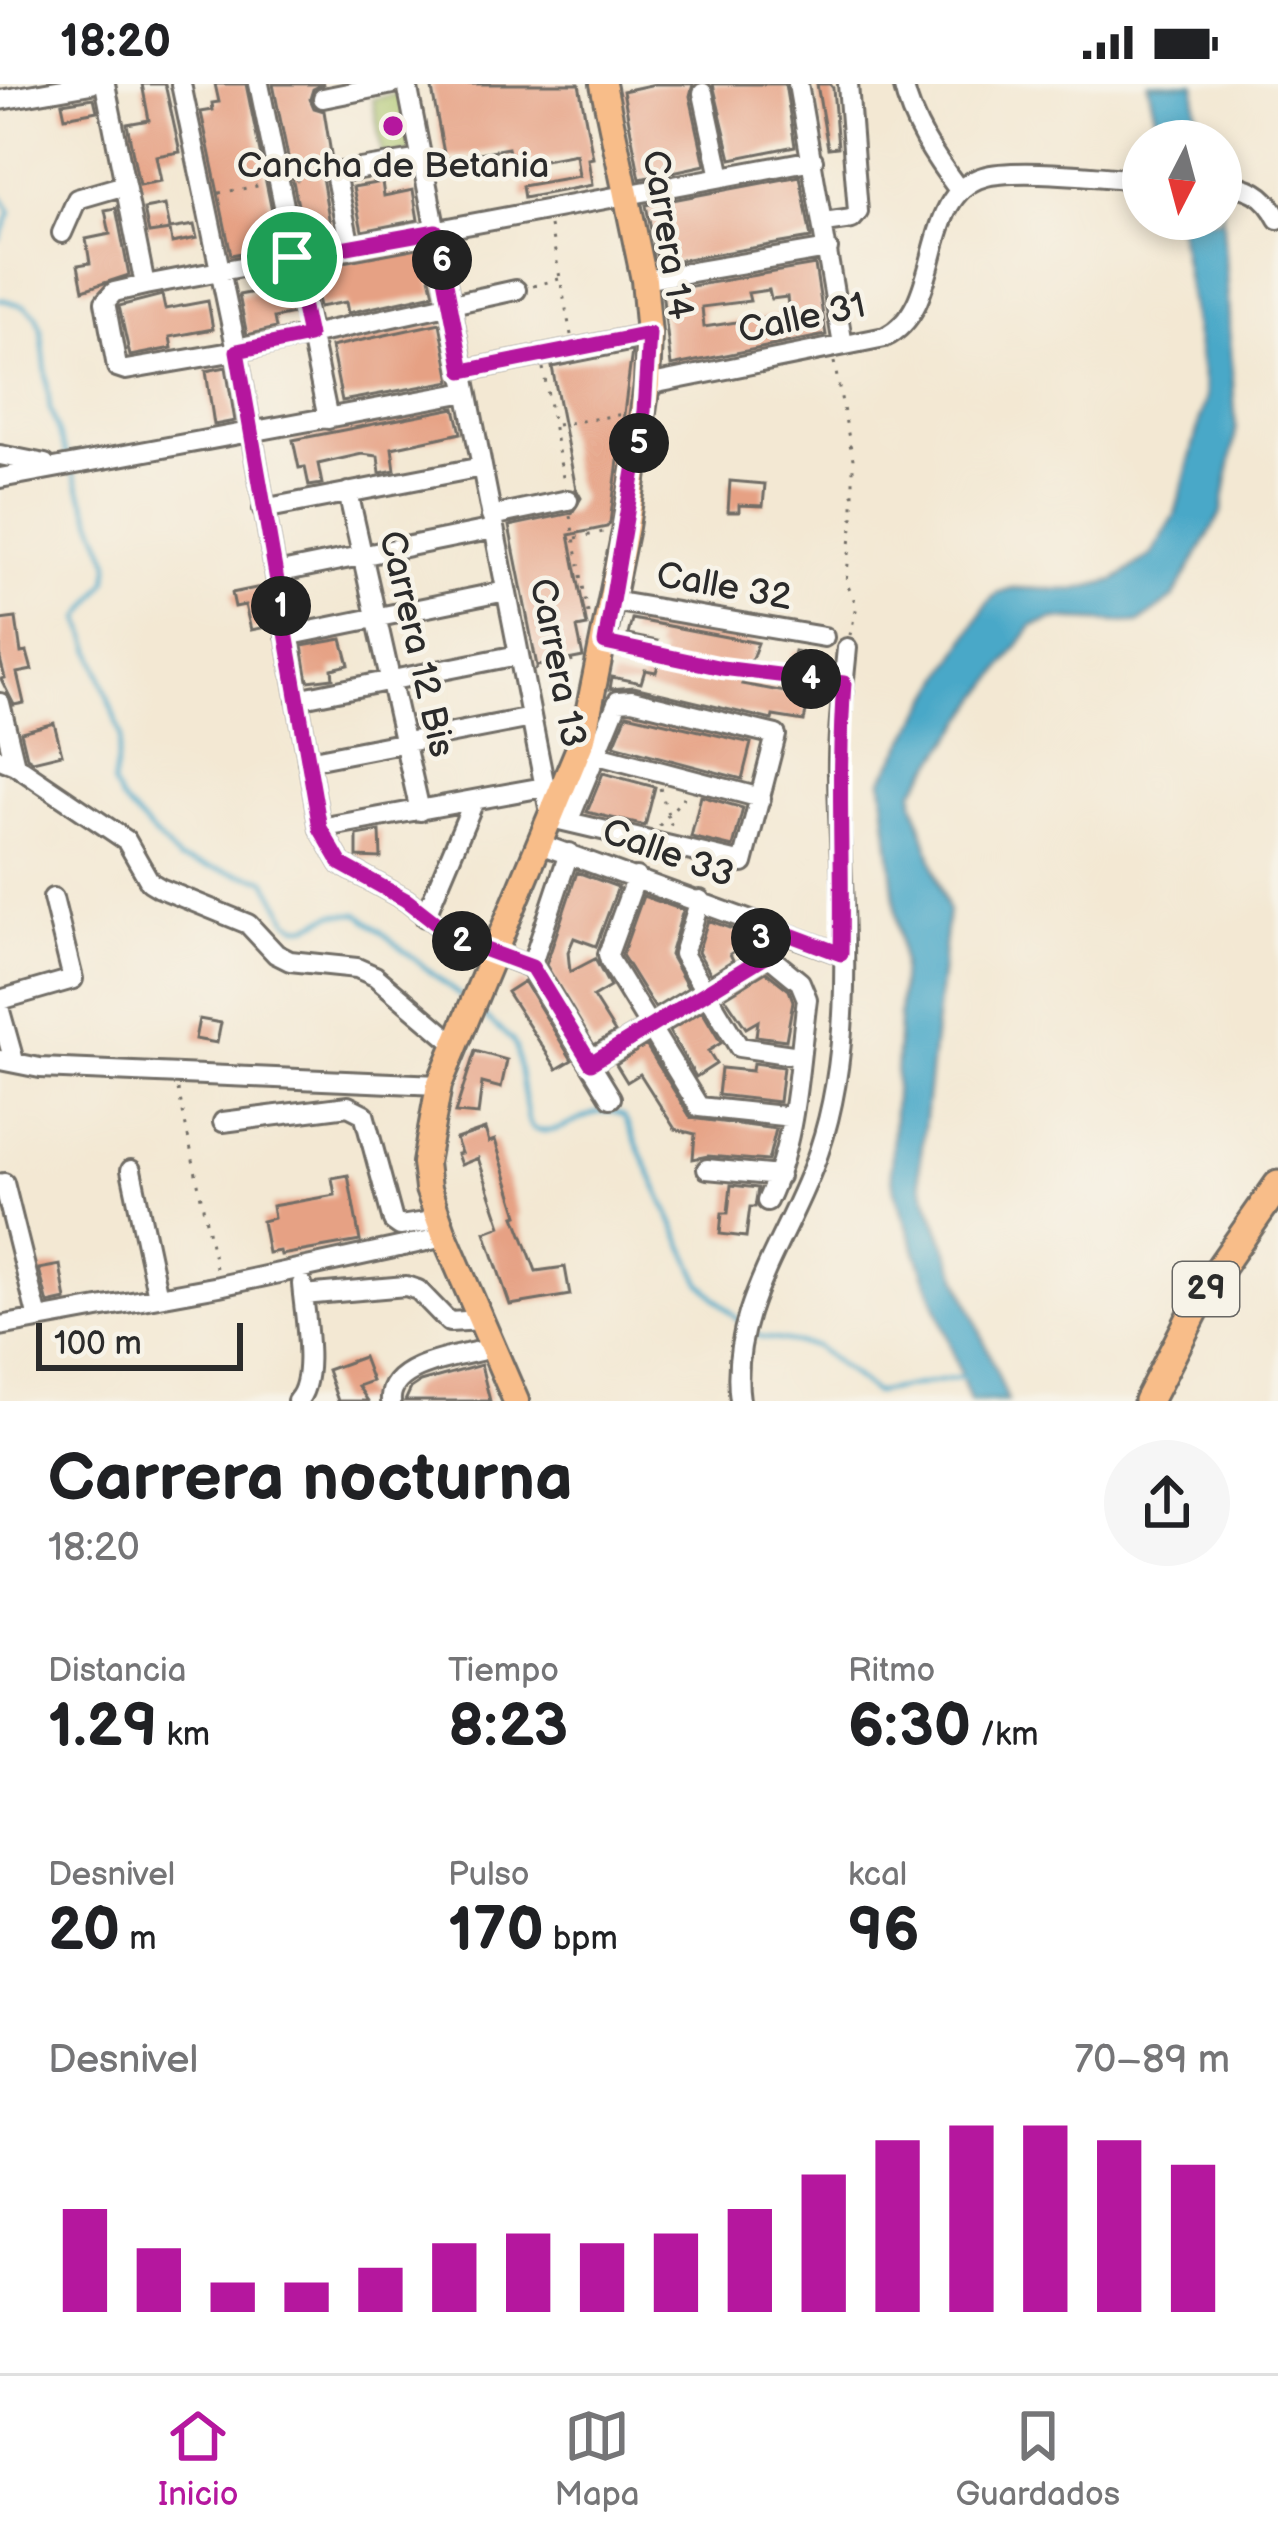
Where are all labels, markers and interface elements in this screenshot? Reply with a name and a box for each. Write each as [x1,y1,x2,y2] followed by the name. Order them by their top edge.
[60,15,171,70] text: 18:20
[380,113,406,139] marker: Cancha de Betania
[1122,120,1242,240] north arrow
[1122,120,1242,240] map controls
[237,145,549,188] place label: Cancha de Betania
[632,147,702,323] street label: Carrera 14
[241,206,343,308] pin
[259,224,325,290] icon: arrive
[412,230,472,290] pin: 6
[432,240,452,280] text: 6
[734,285,870,353] street label: Calle 31
[609,413,669,473] pin: 5
[629,423,649,463] text: 5
[369,527,463,761] street label: Carrera 12 Bis
[653,554,795,620] street label: Calle 32
[520,575,594,751] street label: Carrera 13
[251,576,311,636] pin: 1
[274,586,288,626] text: 1
[781,649,841,709] pin: 4
[801,659,821,699] text: 4
[596,810,740,898] street label: Calle 33
[731,908,791,968] pin: 3
[432,911,492,971] pin: 2
[751,918,771,958] text: 3
[452,921,472,961] text: 2
[1173,1262,1239,1316] road number: 29
[36,1317,243,1370] scale bar
[54,1324,142,1364] text: 100 m
[48,1440,573,1519] text: Carrera nocturna
[1104,1440,1230,1566] button: share
[48,1525,140,1572] text: 18:20
[48,1651,187,1691] text: Distancia
[448,1651,559,1691] text: Tiempo
[848,1651,935,1691] text: Ritmo
[48,1691,158,1763] text: 1.29
[448,1691,568,1763] text: 8:23
[848,1691,971,1763] text: 6:30
[158,1715,210,1755] text: km
[971,1715,1038,1755] text: /km
[48,1855,175,1895] text: Desnivel
[448,1855,530,1895] text: Pulso
[848,1855,907,1895] text: kcal
[48,1895,120,1967] text: 20
[448,1895,544,1967] text: 170
[848,1895,920,1967] text: 96
[120,1919,156,1959] text: m
[544,1919,618,1959] text: bpm
[48,2037,198,2084] text: Desnivel
[1074,2037,1230,2084] text: 70–89 m
[158,2403,239,2515] tab: Inicio
[554,2403,639,2515] tab: Mapa
[955,2403,1120,2515] tab: Guardados

